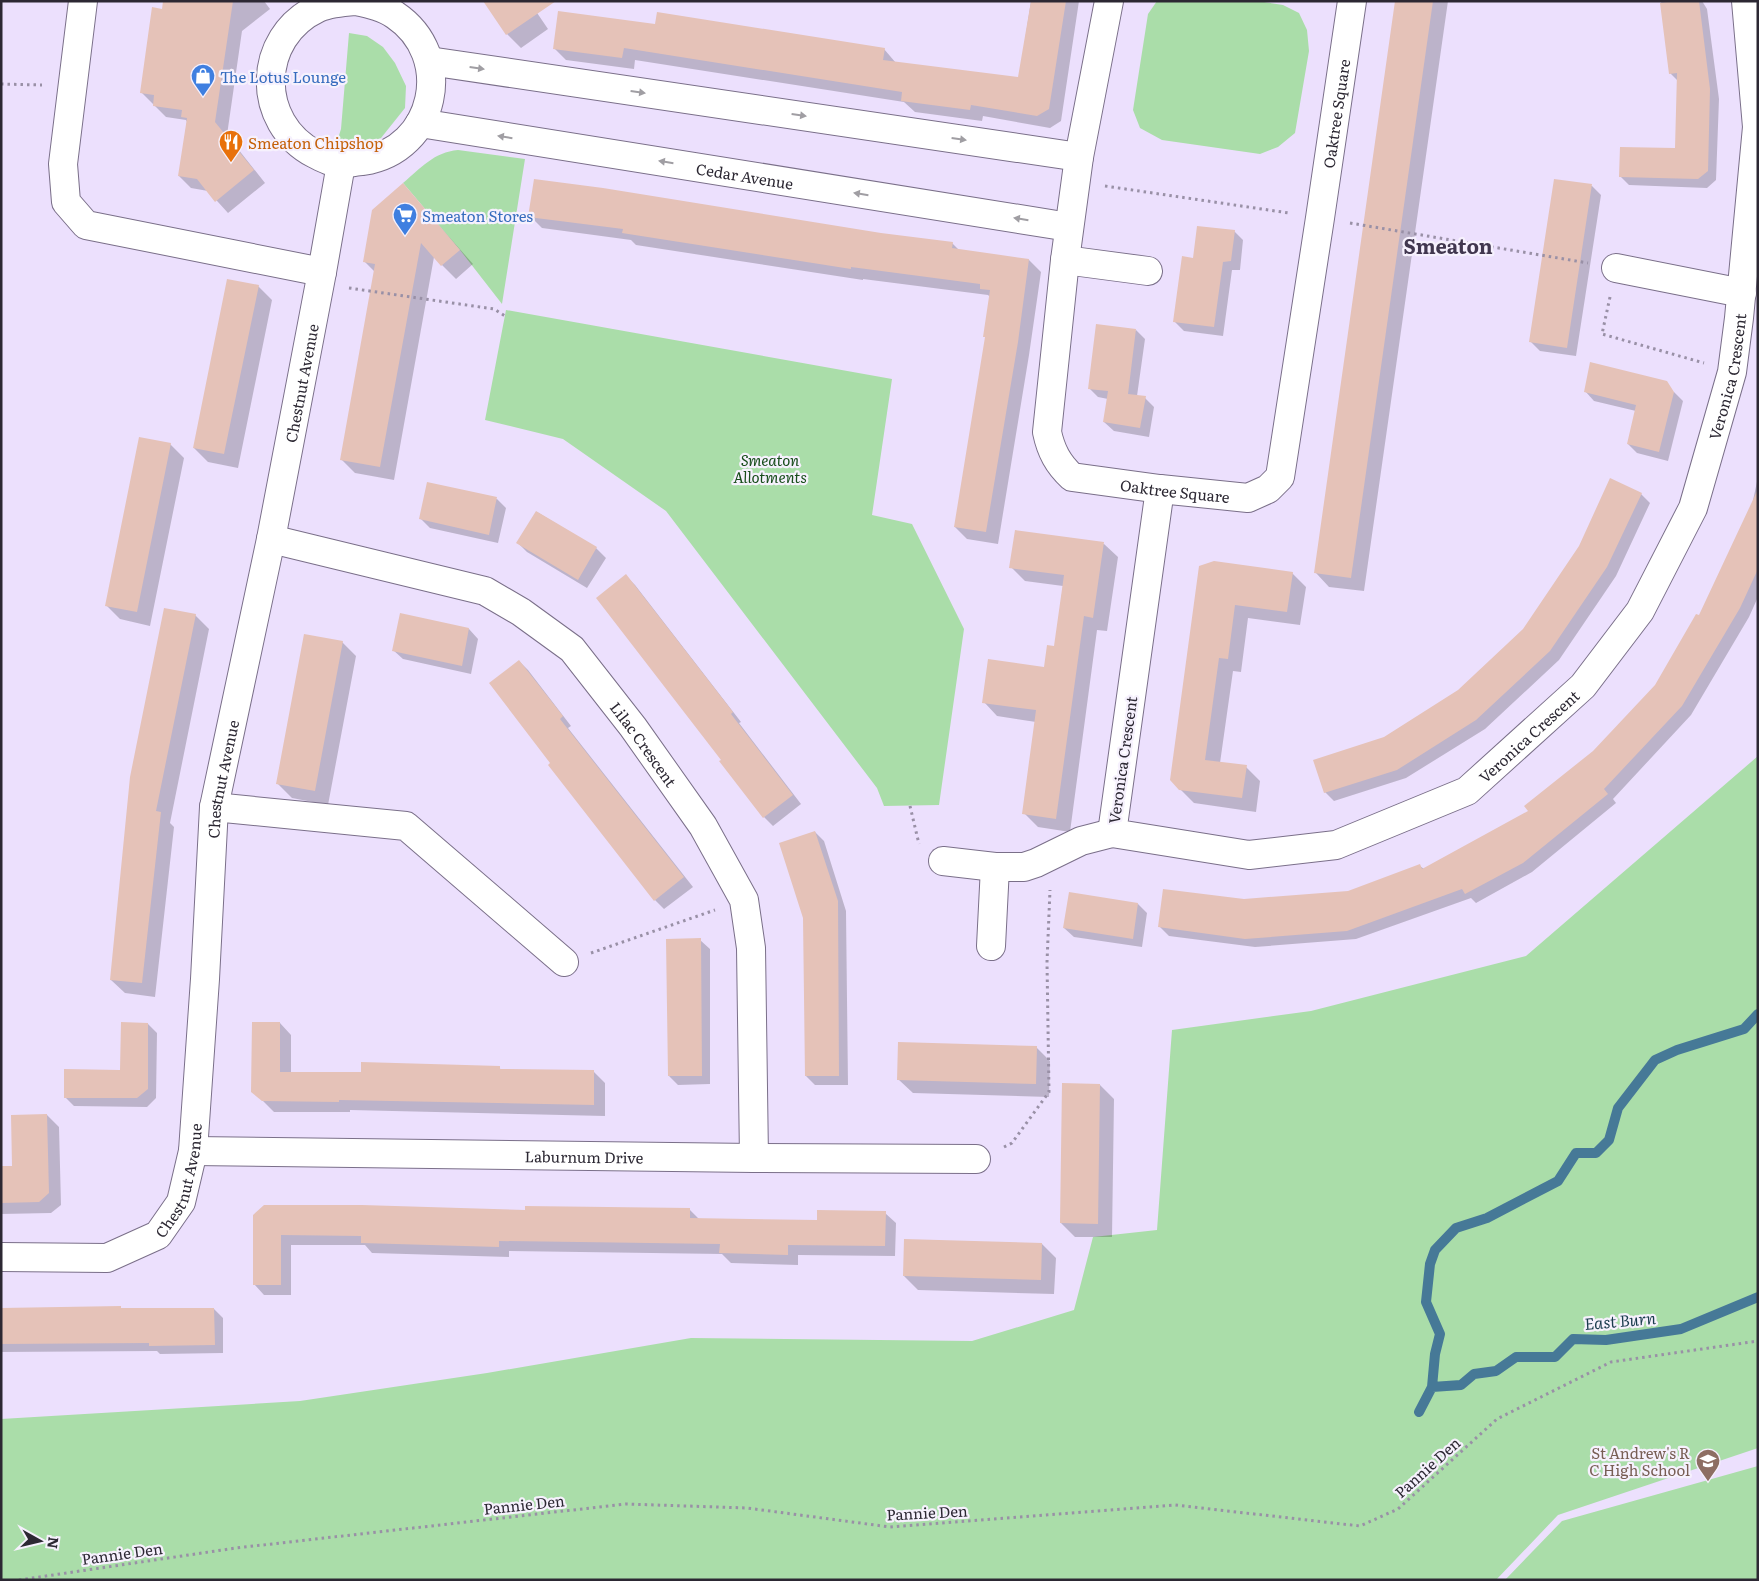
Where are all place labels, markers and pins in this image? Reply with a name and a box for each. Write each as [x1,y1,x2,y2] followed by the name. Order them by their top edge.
[190,63,216,97] shop icon: The Lotus Lounge
[220,65,346,88] place label: The Lotus Lounge
[218,129,244,163] restaurant icon: Smeaton Chipshop
[248,131,383,154] place label: Smeaton Chipshop
[392,202,418,236] supermarket icon: Smeaton Stores
[422,204,533,227] place label: Smeaton Stores
[1589,1441,1690,1481] place label: St Andrew's R C High School
[1695,1448,1721,1482] school or university icon: St Andrew's R C High School

